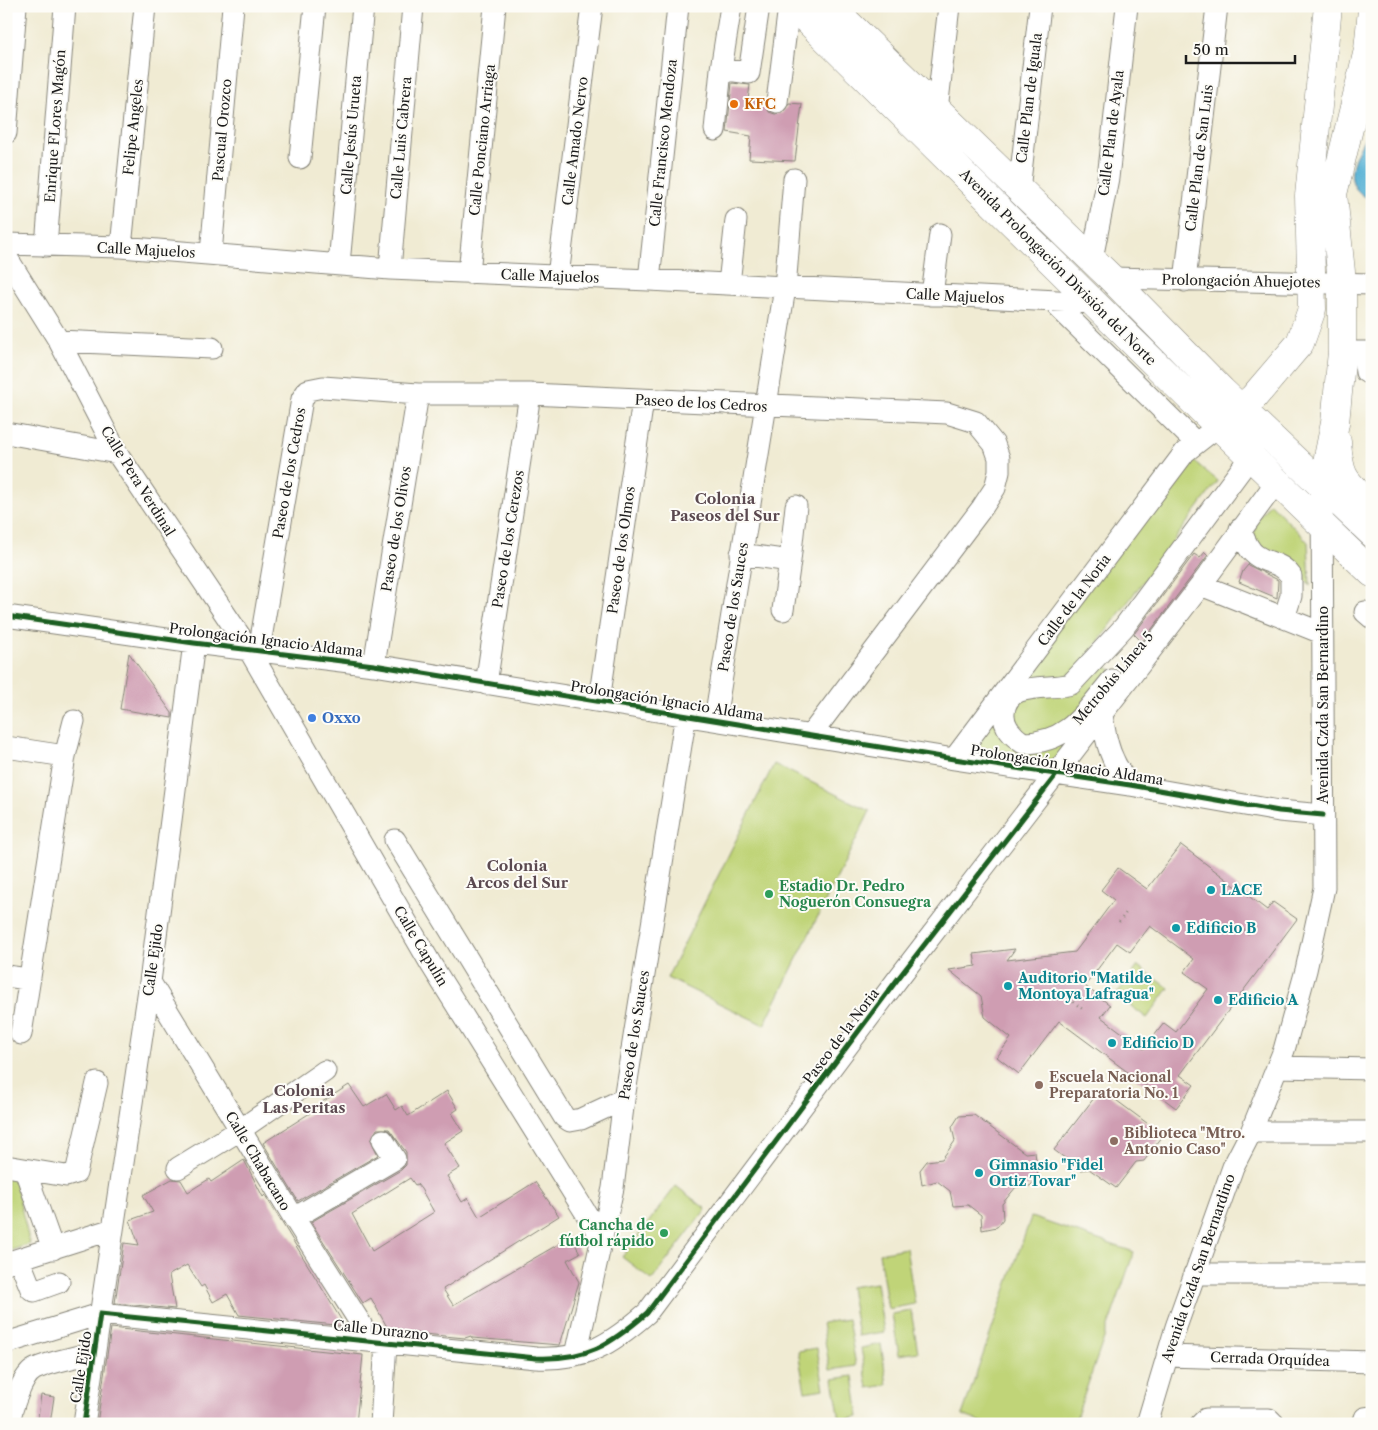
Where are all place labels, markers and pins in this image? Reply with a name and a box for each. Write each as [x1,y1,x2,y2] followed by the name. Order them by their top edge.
[744,95,776,113] place label: KFC
[728,98,740,110] marker: KFC
[322,709,361,727] place label: Oxxo
[306,712,318,724] marker: Oxxo
[779,877,932,911] place label: Estadio Dr. Pedro Noguerón Consuegra
[1221,881,1262,899] place label: LACE
[1205,884,1217,896] marker: LACE
[763,888,775,900] marker: Estadio Dr. Pedro Noguerón Consuegra
[1186,919,1256,937] place label: Edificio B
[1170,922,1182,934] marker: Edificio B
[1017,969,1154,1003] place label: Auditorio "Matilde Montoya Lafragua"
[1002,980,1014,992] marker: Auditorio "Matilde Montoya Lafragua"
[1228,991,1299,1009] place label: Edificio A
[1212,994,1224,1006] marker: Edificio A
[1122,1034,1194,1052] place label: Edificio D
[1106,1037,1118,1049] marker: Edificio D
[1049,1068,1179,1102] place label: Escuela Nacional Preparatoria No. 1
[1033,1079,1045,1091] marker: Escuela Nacional Preparatoria No. 1
[1123,1124,1245,1158] place label: Biblioteca "Mtro. Antonio Caso"
[1108,1135,1120,1147] marker: Biblioteca "Mtro. Antonio Caso"
[989,1156,1104,1190] place label: Gimnasio "Fidel Ortiz Tovar"
[973,1167,985,1179] marker: Gimnasio "Fidel Ortiz Tovar"
[559,1216,654,1250] place label: Cancha de fútbol rápido
[658,1227,670,1239] marker: Cancha de fútbol rápido

